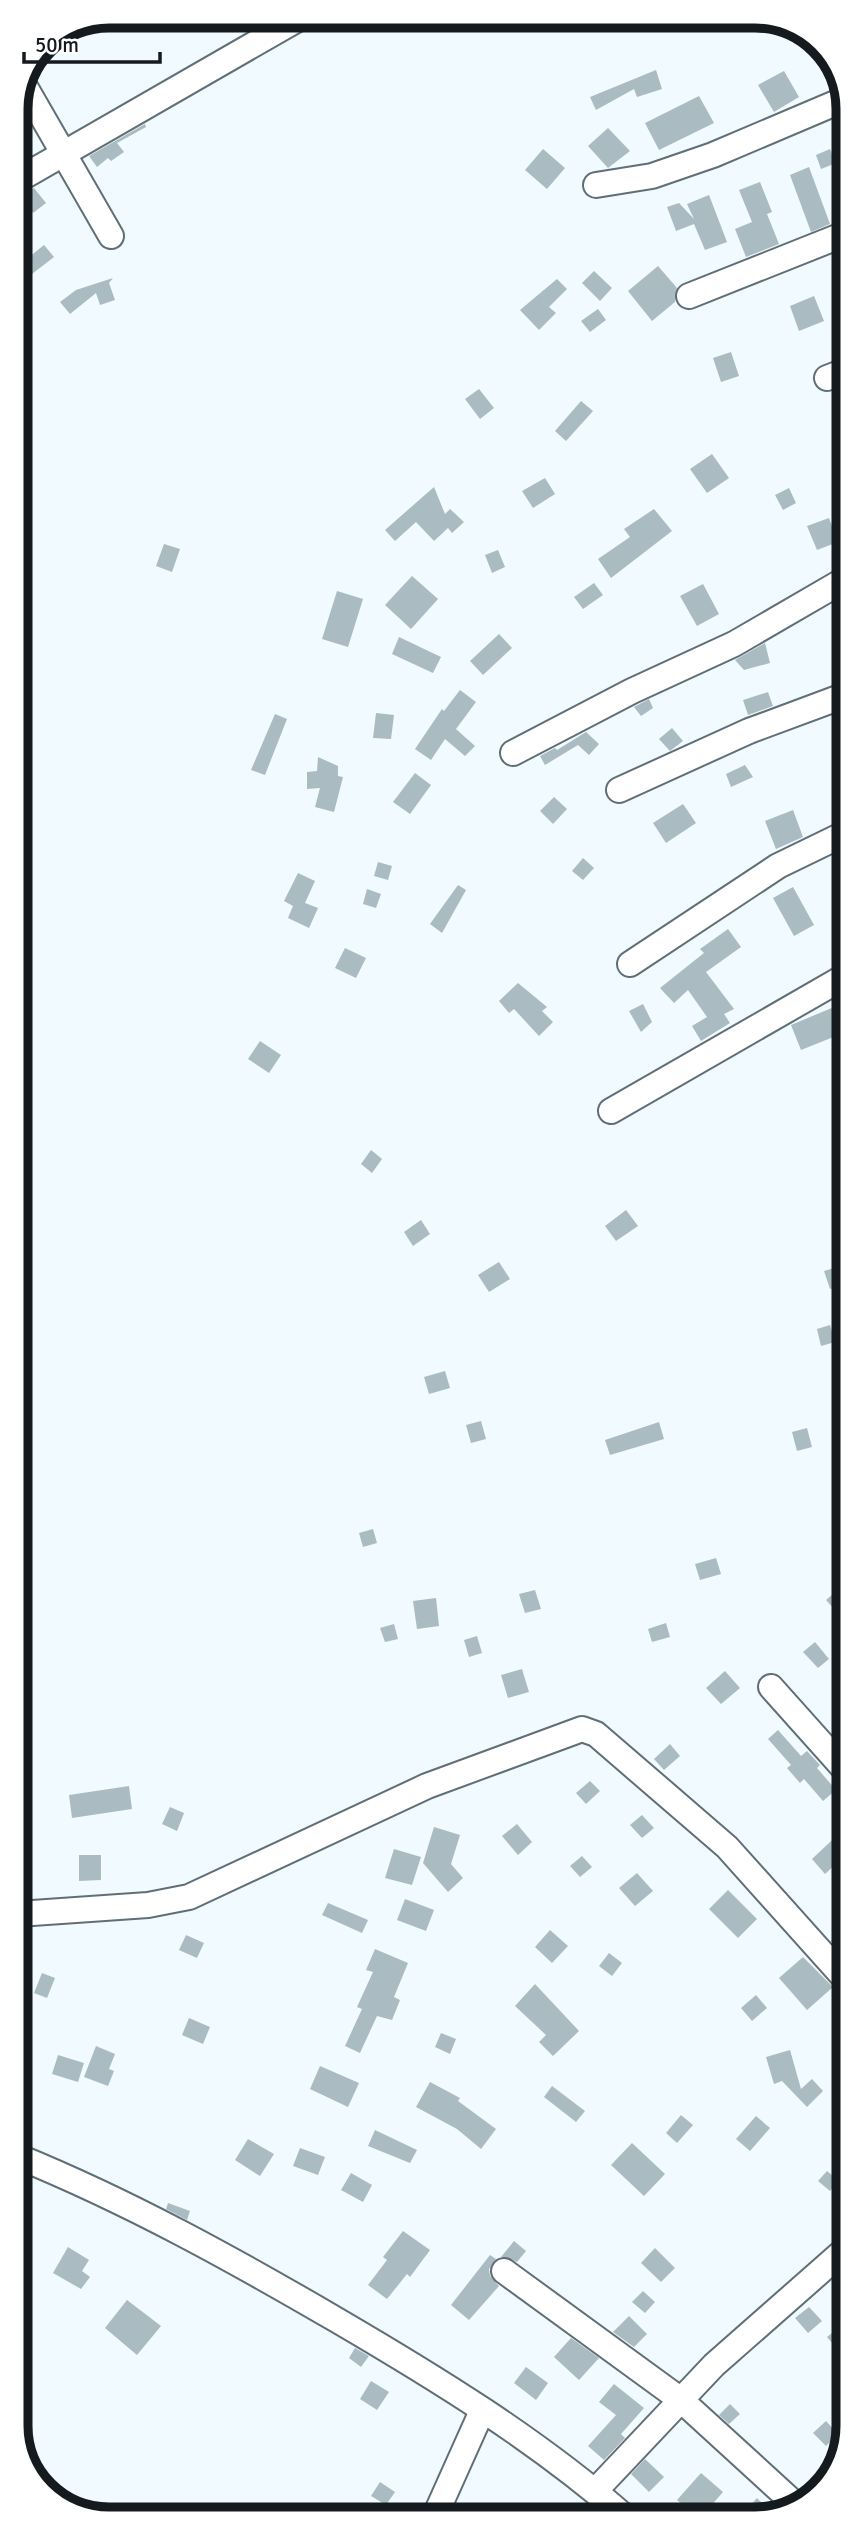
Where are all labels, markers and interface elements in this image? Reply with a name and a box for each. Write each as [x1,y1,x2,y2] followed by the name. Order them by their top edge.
[24,21,161,65] scale bar
[35,32,79,58] text: 50 m

